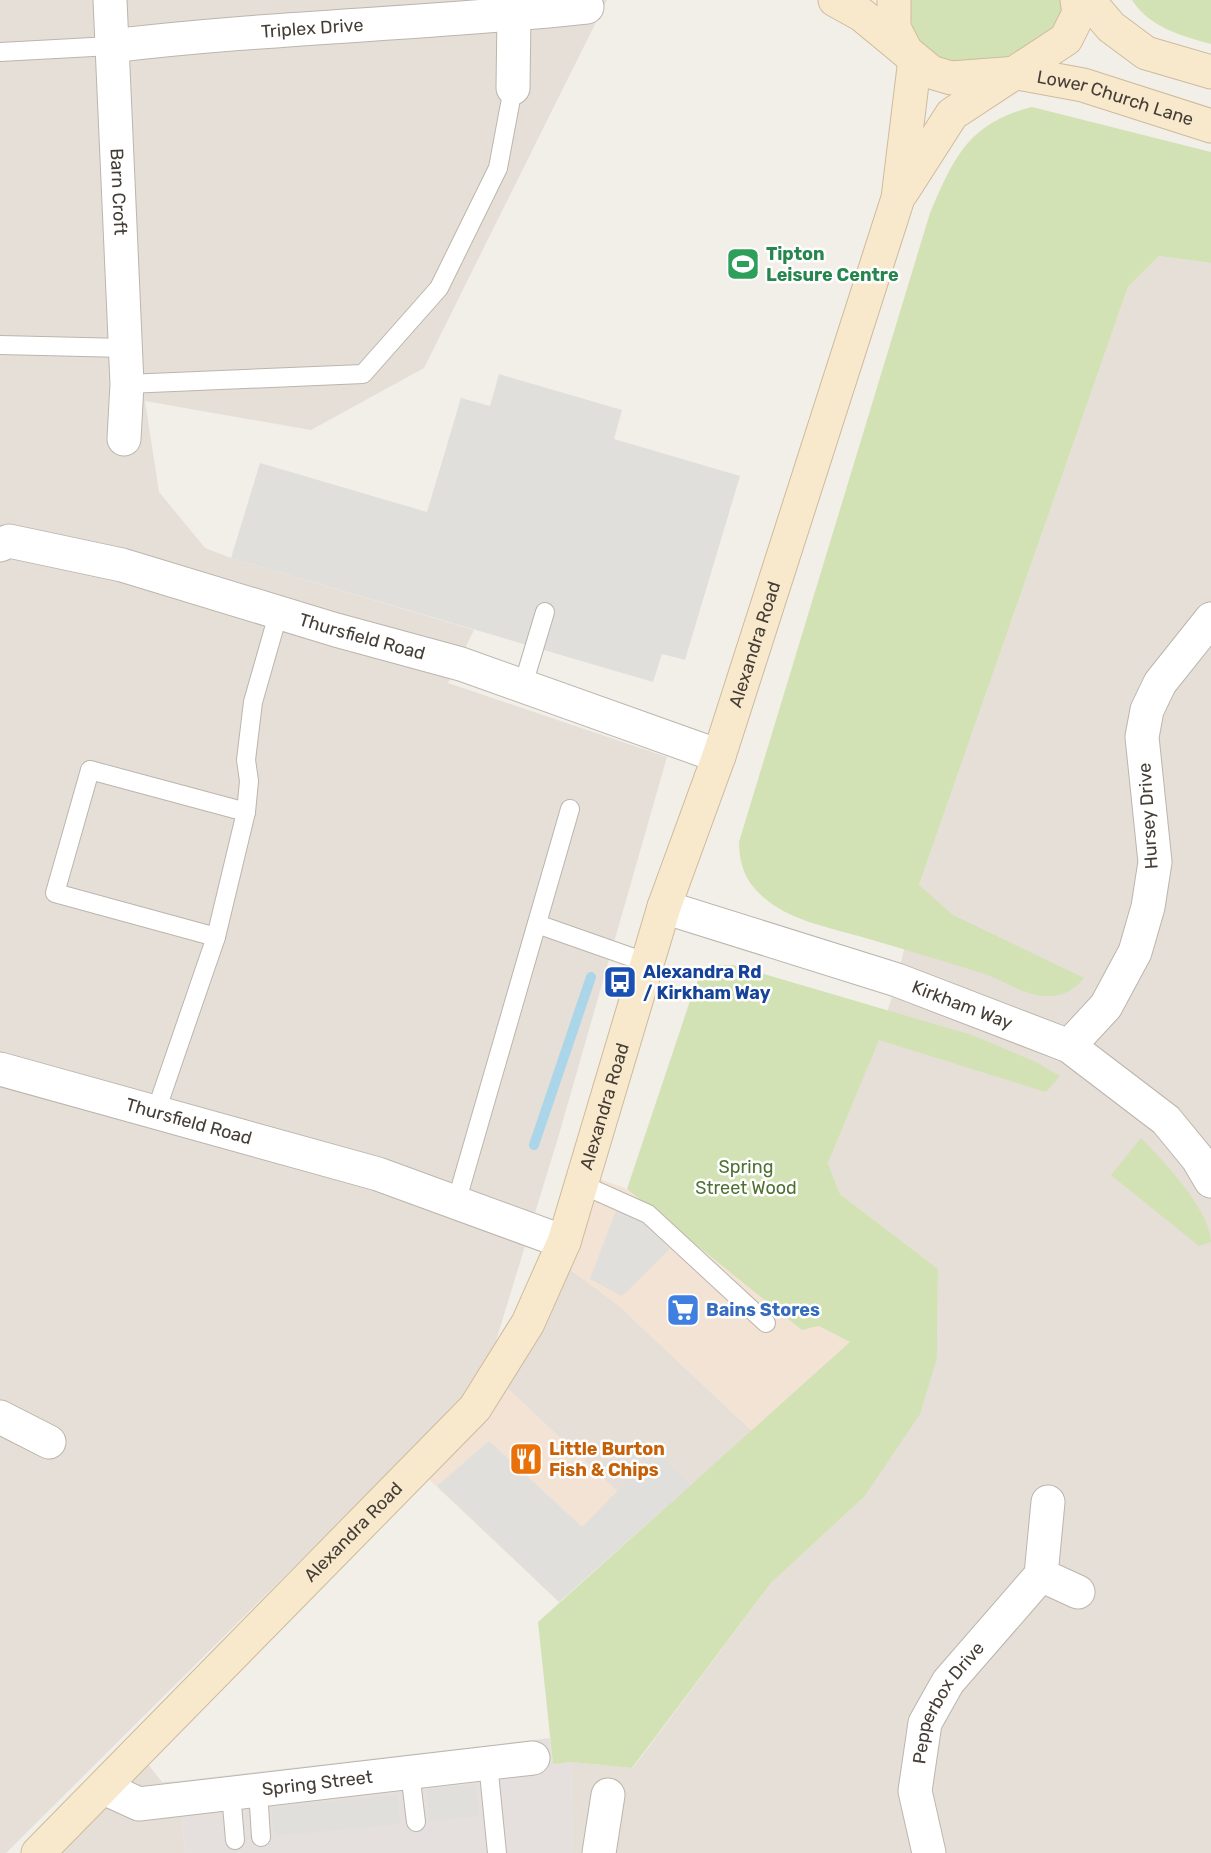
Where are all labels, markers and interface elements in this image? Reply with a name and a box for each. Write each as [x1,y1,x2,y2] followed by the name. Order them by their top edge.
[260,14,364,43] street label: Triplex Drive
[1035,66,1196,131] street label: Lower Church Lane
[106,148,131,236] street label: Barn Croft
[766,243,899,286] place label: Tipton Leisure Centre
[725,246,761,282] sports icon: Tipton Leisure Centre
[724,579,785,710] street label: Alexandra Road
[296,608,428,665] street label: Thursfield Road
[1133,762,1163,870] street label: Hursey Drive
[643,961,771,1004] place label: Alexandra Rd / Kirkham Way
[602,964,638,1000] bus stop icon: Alexandra Rd / Kirkham Way
[909,976,1016,1034] street label: Kirkham Way
[575,1040,634,1172] street label: Alexandra Road
[123,1093,254,1149] street label: Thursfield Road
[695,1156,797,1199] park label: Spring Street Wood
[665,1292,701,1328] supermarket icon: Bains Stores
[706,1299,820,1321] place label: Bains Stores
[549,1438,665,1481] place label: Little Burton Fish & Chips
[508,1441,544,1477] restaurant icon: Little Burton Fish & Chips
[299,1477,407,1586] street label: Alexandra Road
[908,1637,989,1766] street label: Pepperbox Drive
[261,1766,374,1801] street label: Spring Street

